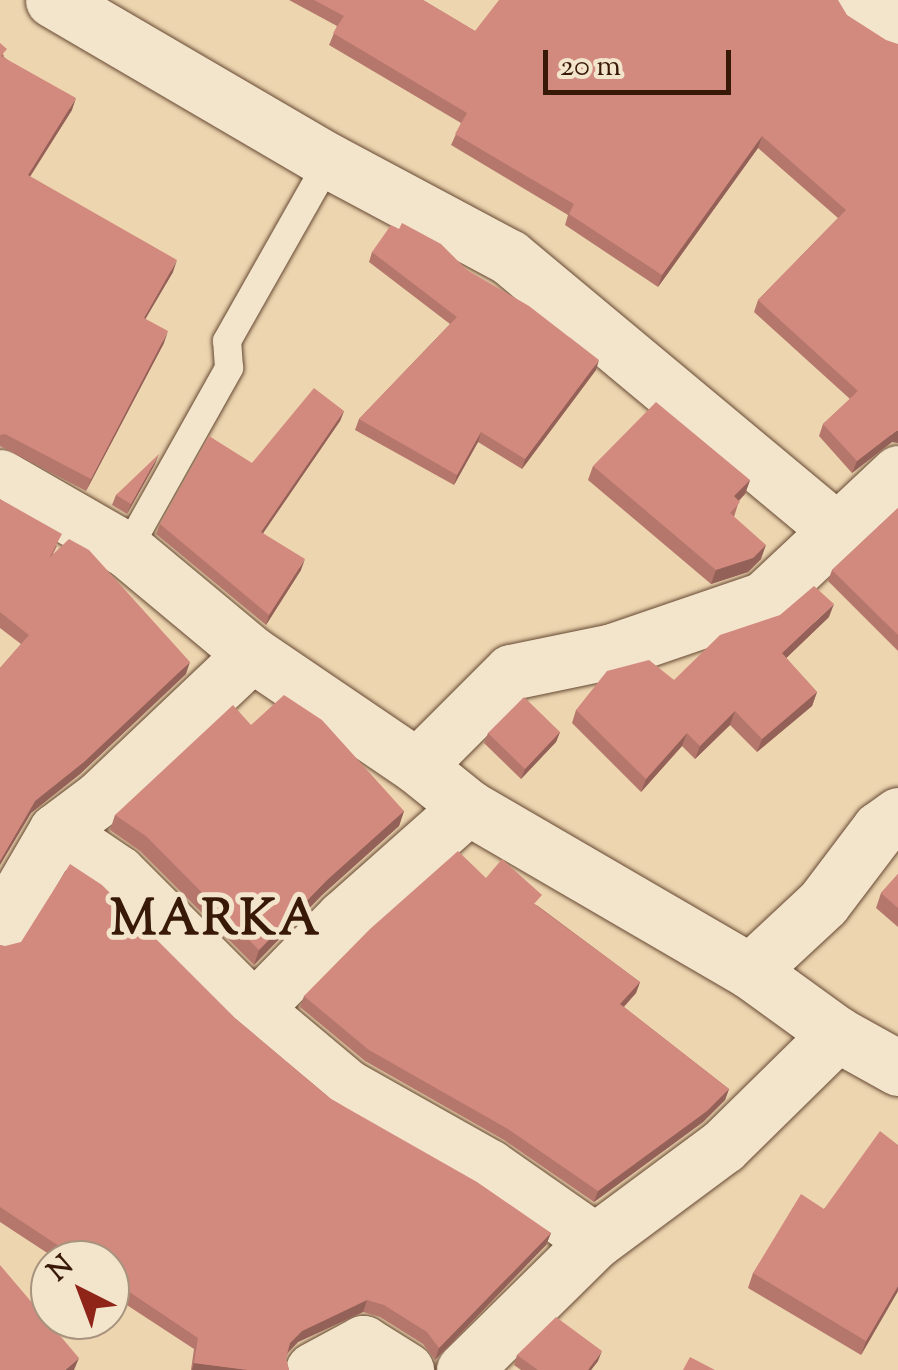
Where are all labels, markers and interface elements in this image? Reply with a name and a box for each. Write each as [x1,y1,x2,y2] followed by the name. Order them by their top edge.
[548,30,736,92] scale bar
[560,46,621,89] text: 20 m
[110,893,322,953] district label: MARKA
[30,1240,130,1340] north arrow
[40,1247,83,1292] text: N

